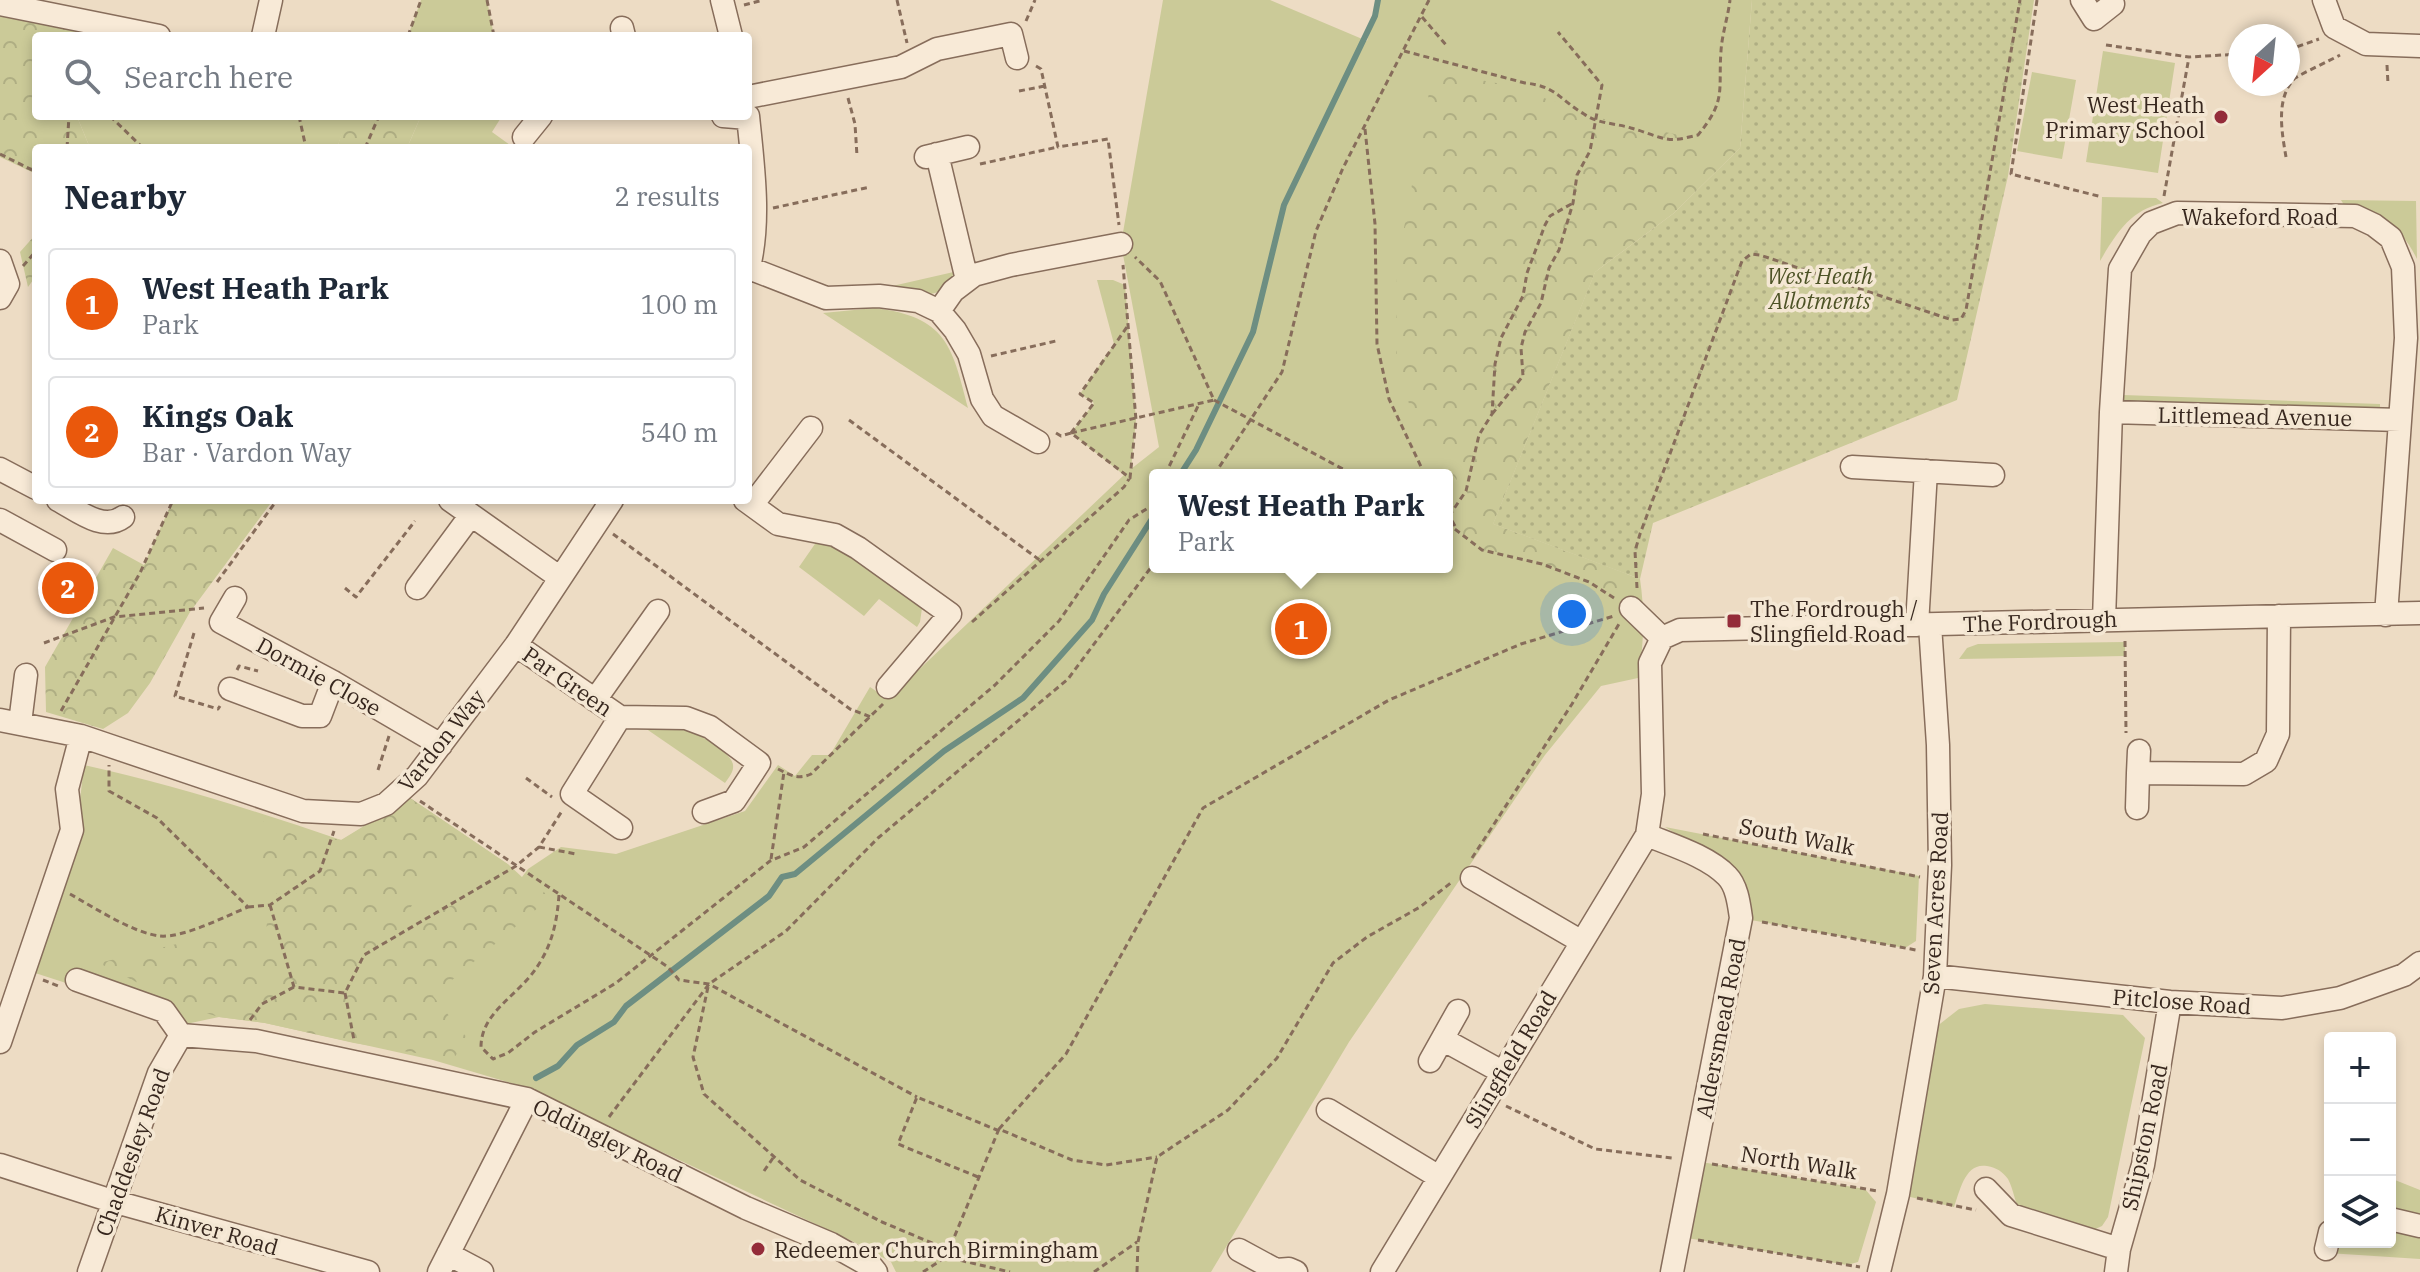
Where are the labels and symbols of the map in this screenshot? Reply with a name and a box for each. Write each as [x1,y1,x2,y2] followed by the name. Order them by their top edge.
[2228,24,2300,96] north arrow
[2045,90,2205,144] place label: West Heath Primary School
[2212,108,2230,126] marker: West Heath Primary School
[2182,202,2338,231] street label: Wakeford Road
[1767,261,1873,315] park label: West Heath Allotments
[2158,400,2352,432] street label: Littlemead Avenue
[42,558,94,618] pin: 2
[1552,594,1592,634] your location
[1750,594,1918,648] place label: The Fordrough / Slingfield Road
[1275,599,1327,659] pin: 1
[1962,604,2118,638] street label: The Fordrough
[1725,612,1743,630] marker: The Fordrough / Slingfield Road
[251,630,387,722] street label: Dormie Close
[517,639,619,723] street label: Par Green
[391,683,491,797] street label: Vardon Way
[1737,811,1857,861] street label: South Walk
[1916,811,1954,995] street label: Seven Acres Road
[1688,935,1752,1121] street label: Aldersmead Road
[2112,982,2252,1020] street label: Pitclose Road
[1457,985,1563,1133] street label: Slingfield Road
[2114,1061,2174,1213] street label: Shipston Road
[88,1064,176,1240] street label: Chaddesley Road
[528,1091,688,1189] street label: Oddingley Road
[1739,1138,1859,1186] street label: North Walk
[152,1199,282,1261] street label: Kinver Road
[774,1235,1099,1264] place label: Redeemer Church Birmingham
[749,1240,767,1258] marker: Redeemer Church Birmingham

